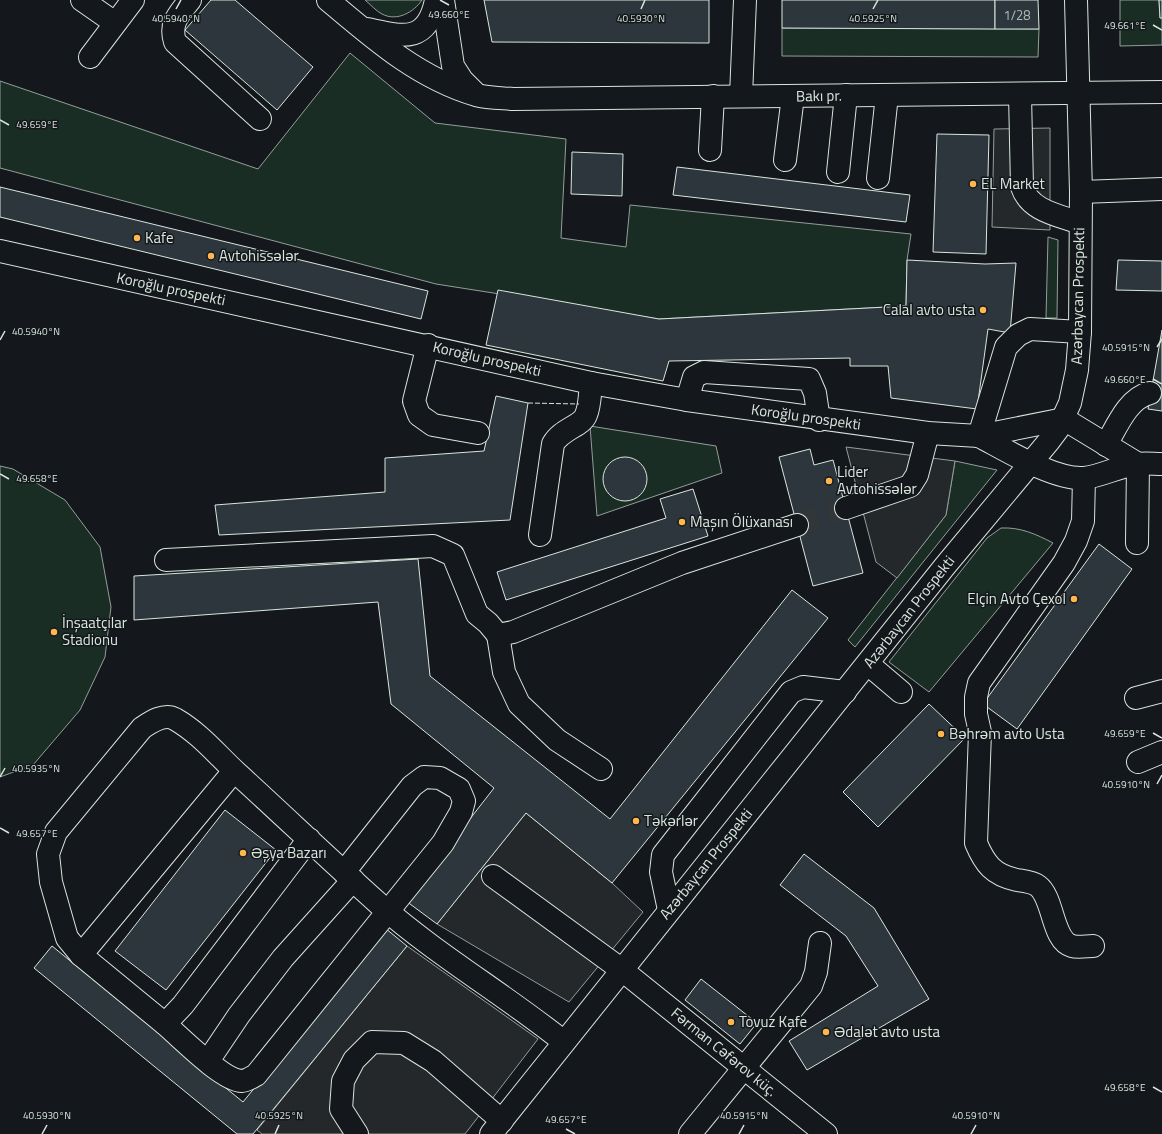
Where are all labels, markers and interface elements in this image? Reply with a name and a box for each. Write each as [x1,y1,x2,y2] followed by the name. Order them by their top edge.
[1003,5,1031,25] house number: 1/28
[428,7,470,22] text: 49.660°E
[152,11,200,26] text: 40.5940°N
[617,11,665,26] text: 40.5930°N
[849,11,897,26] text: 40.5925°N
[1104,18,1146,33] text: 49.661°E
[796,84,842,107] street label: Bakı pr.
[16,117,58,132] text: 49.659°E
[981,172,1046,195] place label: EL Market
[968,179,978,189] marker: EL Market
[145,226,173,249] place label: Kafe
[1065,227,1090,365] street label: Azərbaycan Prospekti
[132,233,142,243] marker: Kafe
[219,244,299,267] place label: Avtohissələr
[206,251,216,261] marker: Avtohissələr
[115,266,228,311] street label: Koroğlu prospekti
[883,298,975,321] place label: Calal avto usta
[978,305,988,315] marker: Calal avto usta
[12,324,60,339] text: 40.5940°N
[431,335,544,382] street label: Koroğlu prospekti
[1102,340,1150,355] text: 40.5915°N
[1104,372,1146,387] text: 49.660°E
[750,397,862,436] street label: Koroğlu prospekti
[837,460,917,500] place label: Lider Avtohissələr
[16,471,58,486] text: 49.658°E
[824,476,834,486] marker: Lider Avtohissələr
[690,510,793,533] place label: Maşın Ölüxanası
[677,517,687,527] marker: Maşın Ölüxanası
[857,551,960,673] street label: Azərbaycan Prospekti
[967,587,1066,610] place label: Elçin Avto Çexol
[1069,594,1079,604] marker: Elçin Avto Çexol
[62,611,127,651] place label: İnşaatçılar Stadionu
[49,627,59,637] marker: İnşaatçılar Stadionu
[949,722,1065,745] place label: Bəhrəm avto Usta
[1104,726,1146,741] text: 49.659°E
[936,729,946,739] marker: Bəhrəm avto Usta
[12,761,60,776] text: 40.5935°N
[1102,777,1150,792] text: 40.5910°N
[654,803,758,924] street label: Azərbaycan Prospekti
[644,809,698,832] place label: Təkərlər
[631,816,641,826] marker: Təkərlər
[16,826,58,841] text: 49.657°E
[251,841,327,864] place label: Əşya Bazarı
[238,848,248,858] marker: Əşya Bazarı
[666,1001,782,1102] street label: Fərman Cəfərov küç.
[739,1010,807,1033] place label: Tovuz Kafe
[726,1017,736,1027] marker: Tovuz Kafe
[834,1020,940,1043] place label: Ədalət avto usta
[821,1027,831,1037] marker: Ədalət avto usta
[1104,1080,1146,1095] text: 49.658°E
[23,1108,71,1123] text: 40.5930°N
[255,1108,303,1123] text: 40.5925°N
[720,1108,768,1123] text: 40.5915°N
[952,1108,1000,1123] text: 40.5910°N
[545,1112,587,1127] text: 49.657°E

